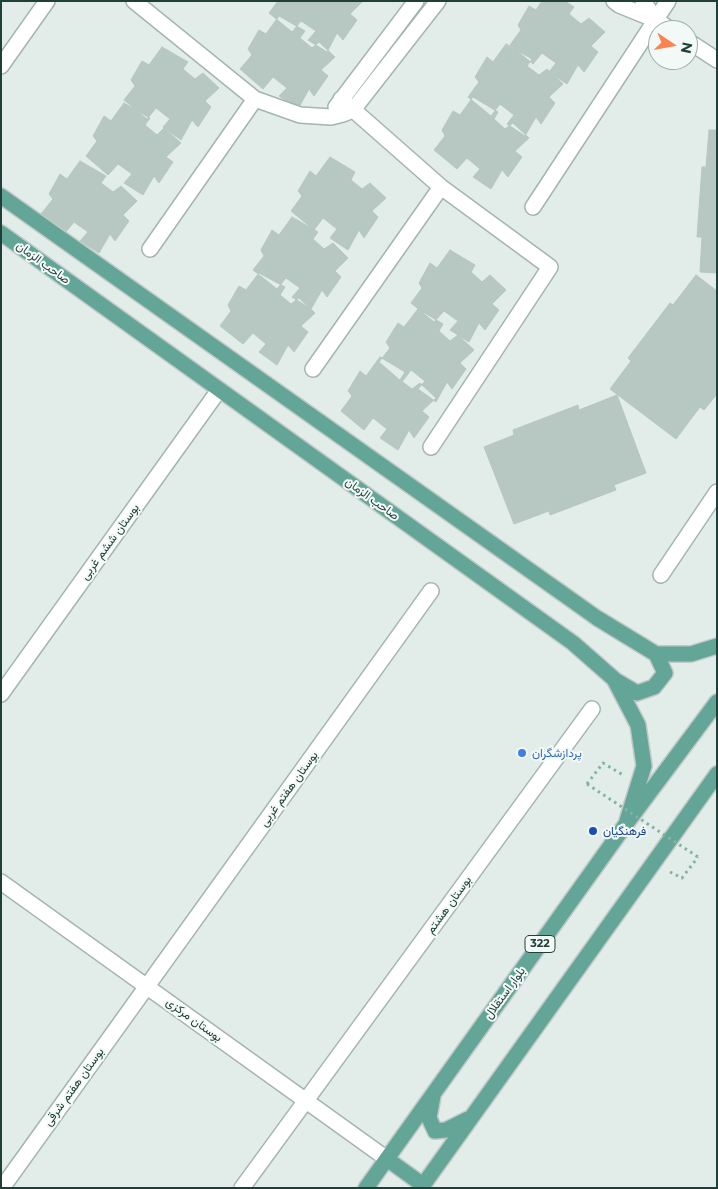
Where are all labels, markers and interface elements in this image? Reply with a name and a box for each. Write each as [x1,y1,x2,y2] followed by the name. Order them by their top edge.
[648,20,698,70] north arrow
[677,41,697,55] text: N
[13,239,73,287] street label: صاحب الزمان
[342,475,402,523] street label: صاحب الزمان
[78,501,142,583] street label: بوستان ششم غربی
[532,746,582,760] place label: پردازشگران
[516,747,528,759] marker: پردازشگران
[257,748,321,830] street label: بوستان هفتم غربی
[603,824,646,838] place label: فرهنگیان
[587,825,599,837] marker: فرهنگیان
[423,873,475,937] street label: بوستان هشتم
[525,936,555,952] road number: 322
[481,964,529,1022] street label: بلوار استقلال
[163,995,225,1045] street label: بوستان مرکزی
[41,1045,107,1129] street label: بوستان هفتم شرقی

